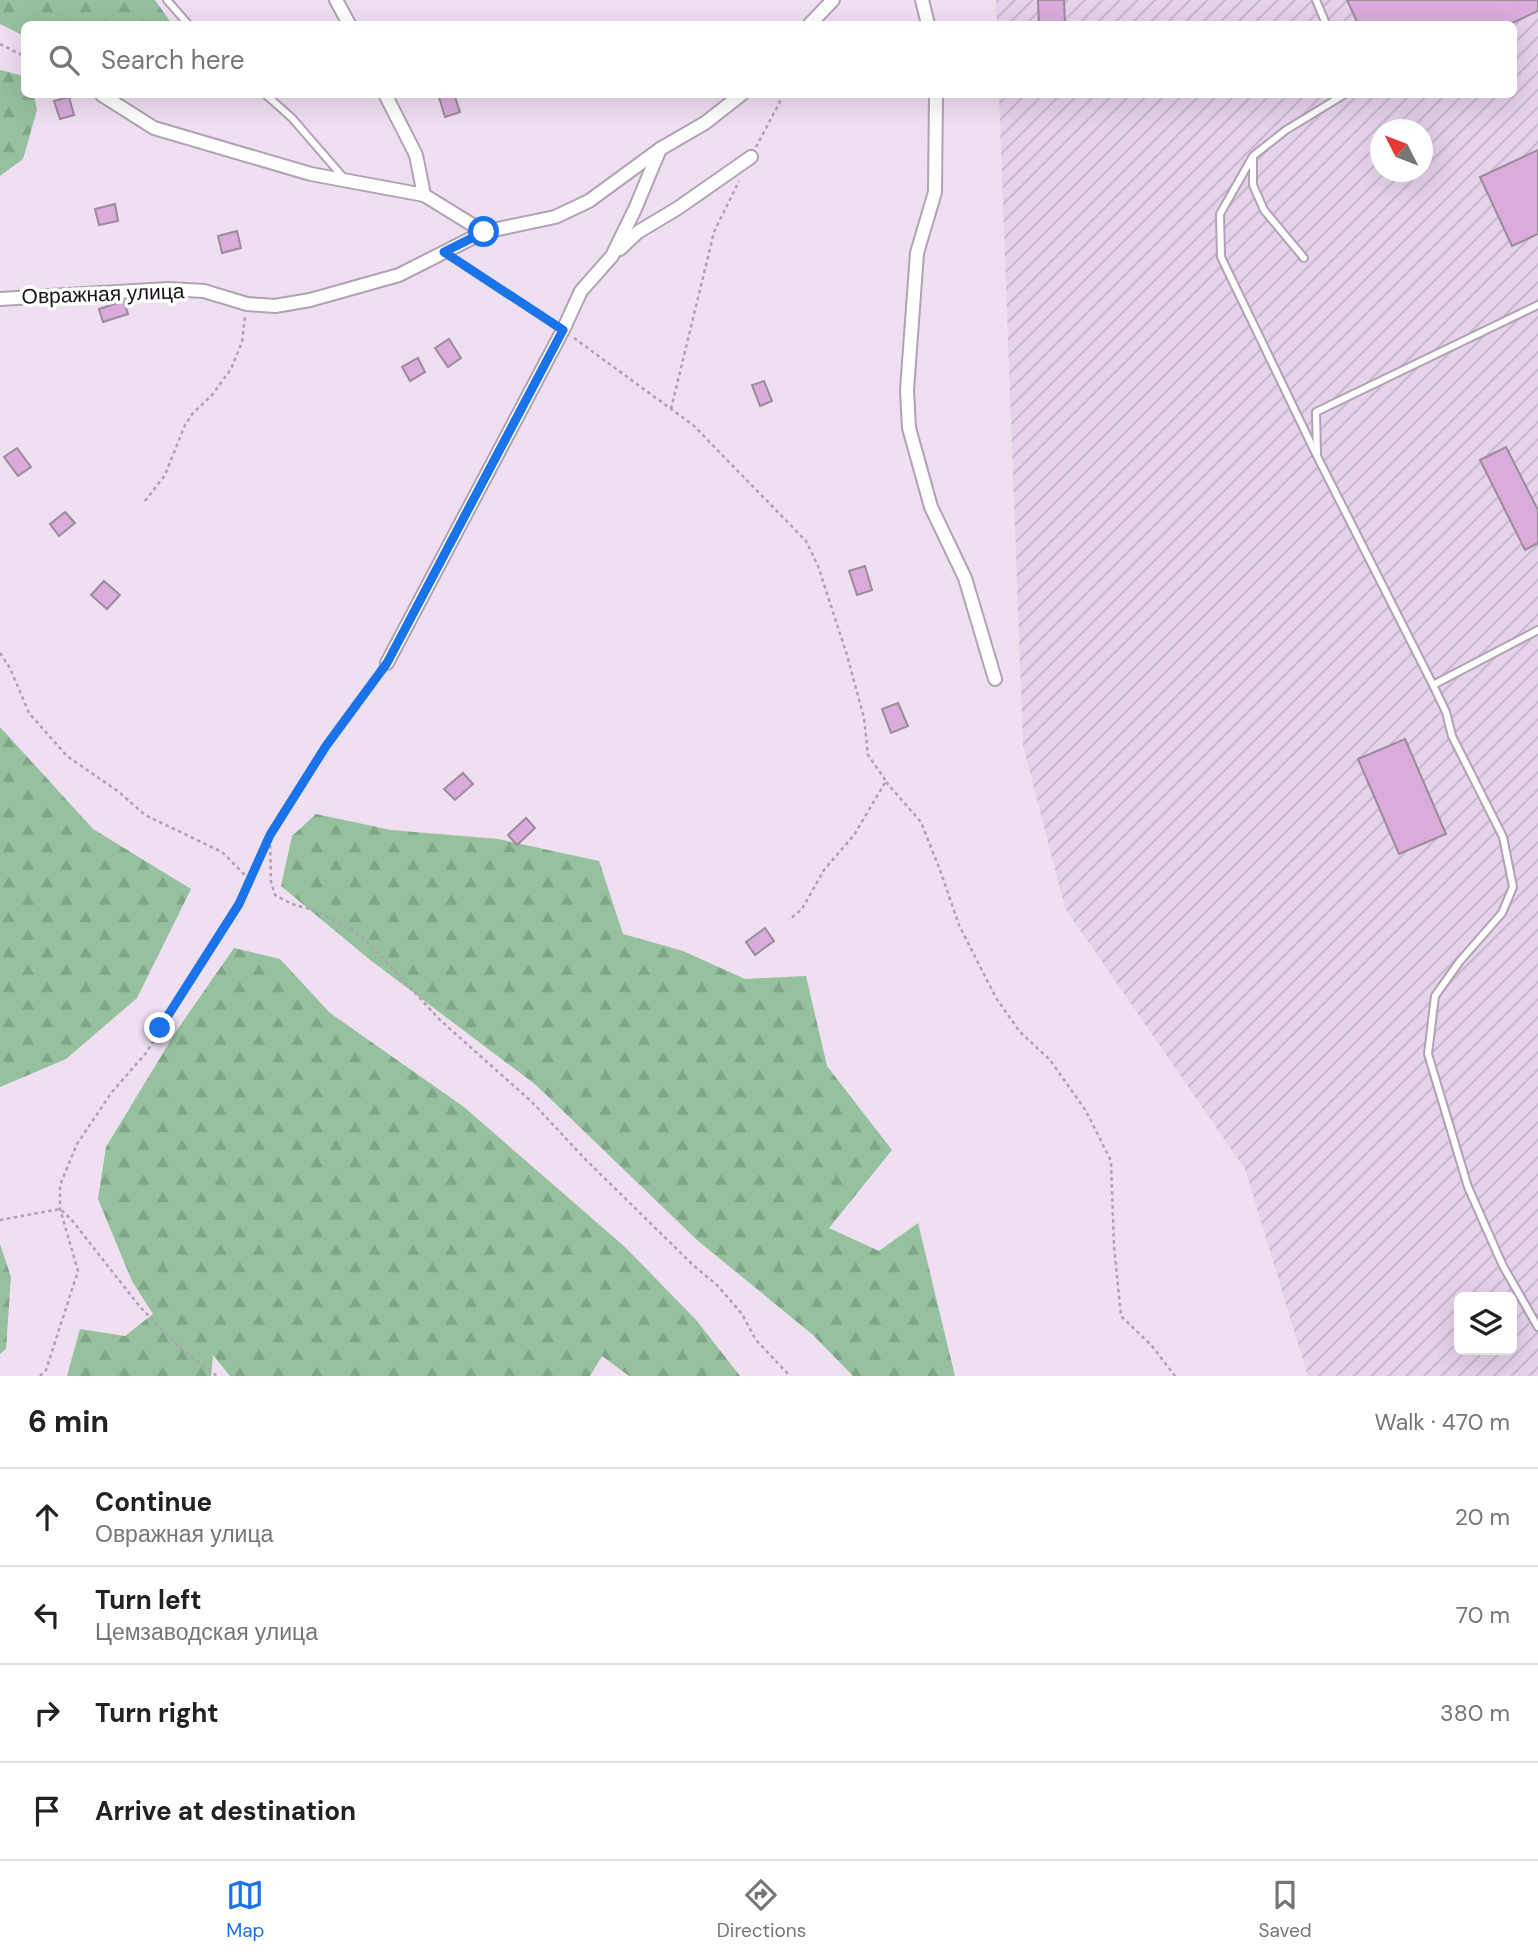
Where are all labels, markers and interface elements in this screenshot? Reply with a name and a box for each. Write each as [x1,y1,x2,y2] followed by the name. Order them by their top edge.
[21,21,1517,98] search box
[45,41,83,79] icon: search
[101,43,244,77] text: Search here
[1370,119,1433,182] north arrow
[468,216,499,247] route start
[21,277,185,311] street label: Овражная улица
[144,1012,175,1043] route end
[1454,1292,1517,1355] map controls
[1454,1292,1517,1355] button: layers
[28,1402,109,1441] text: 6 min
[1375,1407,1510,1437] text: Walk · 470 m
[95,1485,212,1519] text: Continue
[28,1498,66,1536] icon: ahead
[1455,1502,1510,1532] text: 20 m
[95,1519,273,1549] text: Овражная улица
[95,1583,202,1617] text: Turn left
[28,1596,66,1634] icon: left
[1456,1600,1510,1630] text: 70 m
[95,1617,318,1647] text: Цемзаводская улица
[28,1694,66,1732] icon: right
[95,1696,219,1730] text: Turn right
[1440,1698,1510,1728] text: 380 m
[28,1792,66,1830] icon: arrive
[95,1794,356,1828] text: Arrive at destination
[226,1876,264,1943] tab: Map
[717,1876,806,1943] tab: Directions
[1259,1876,1312,1943] tab: Saved

